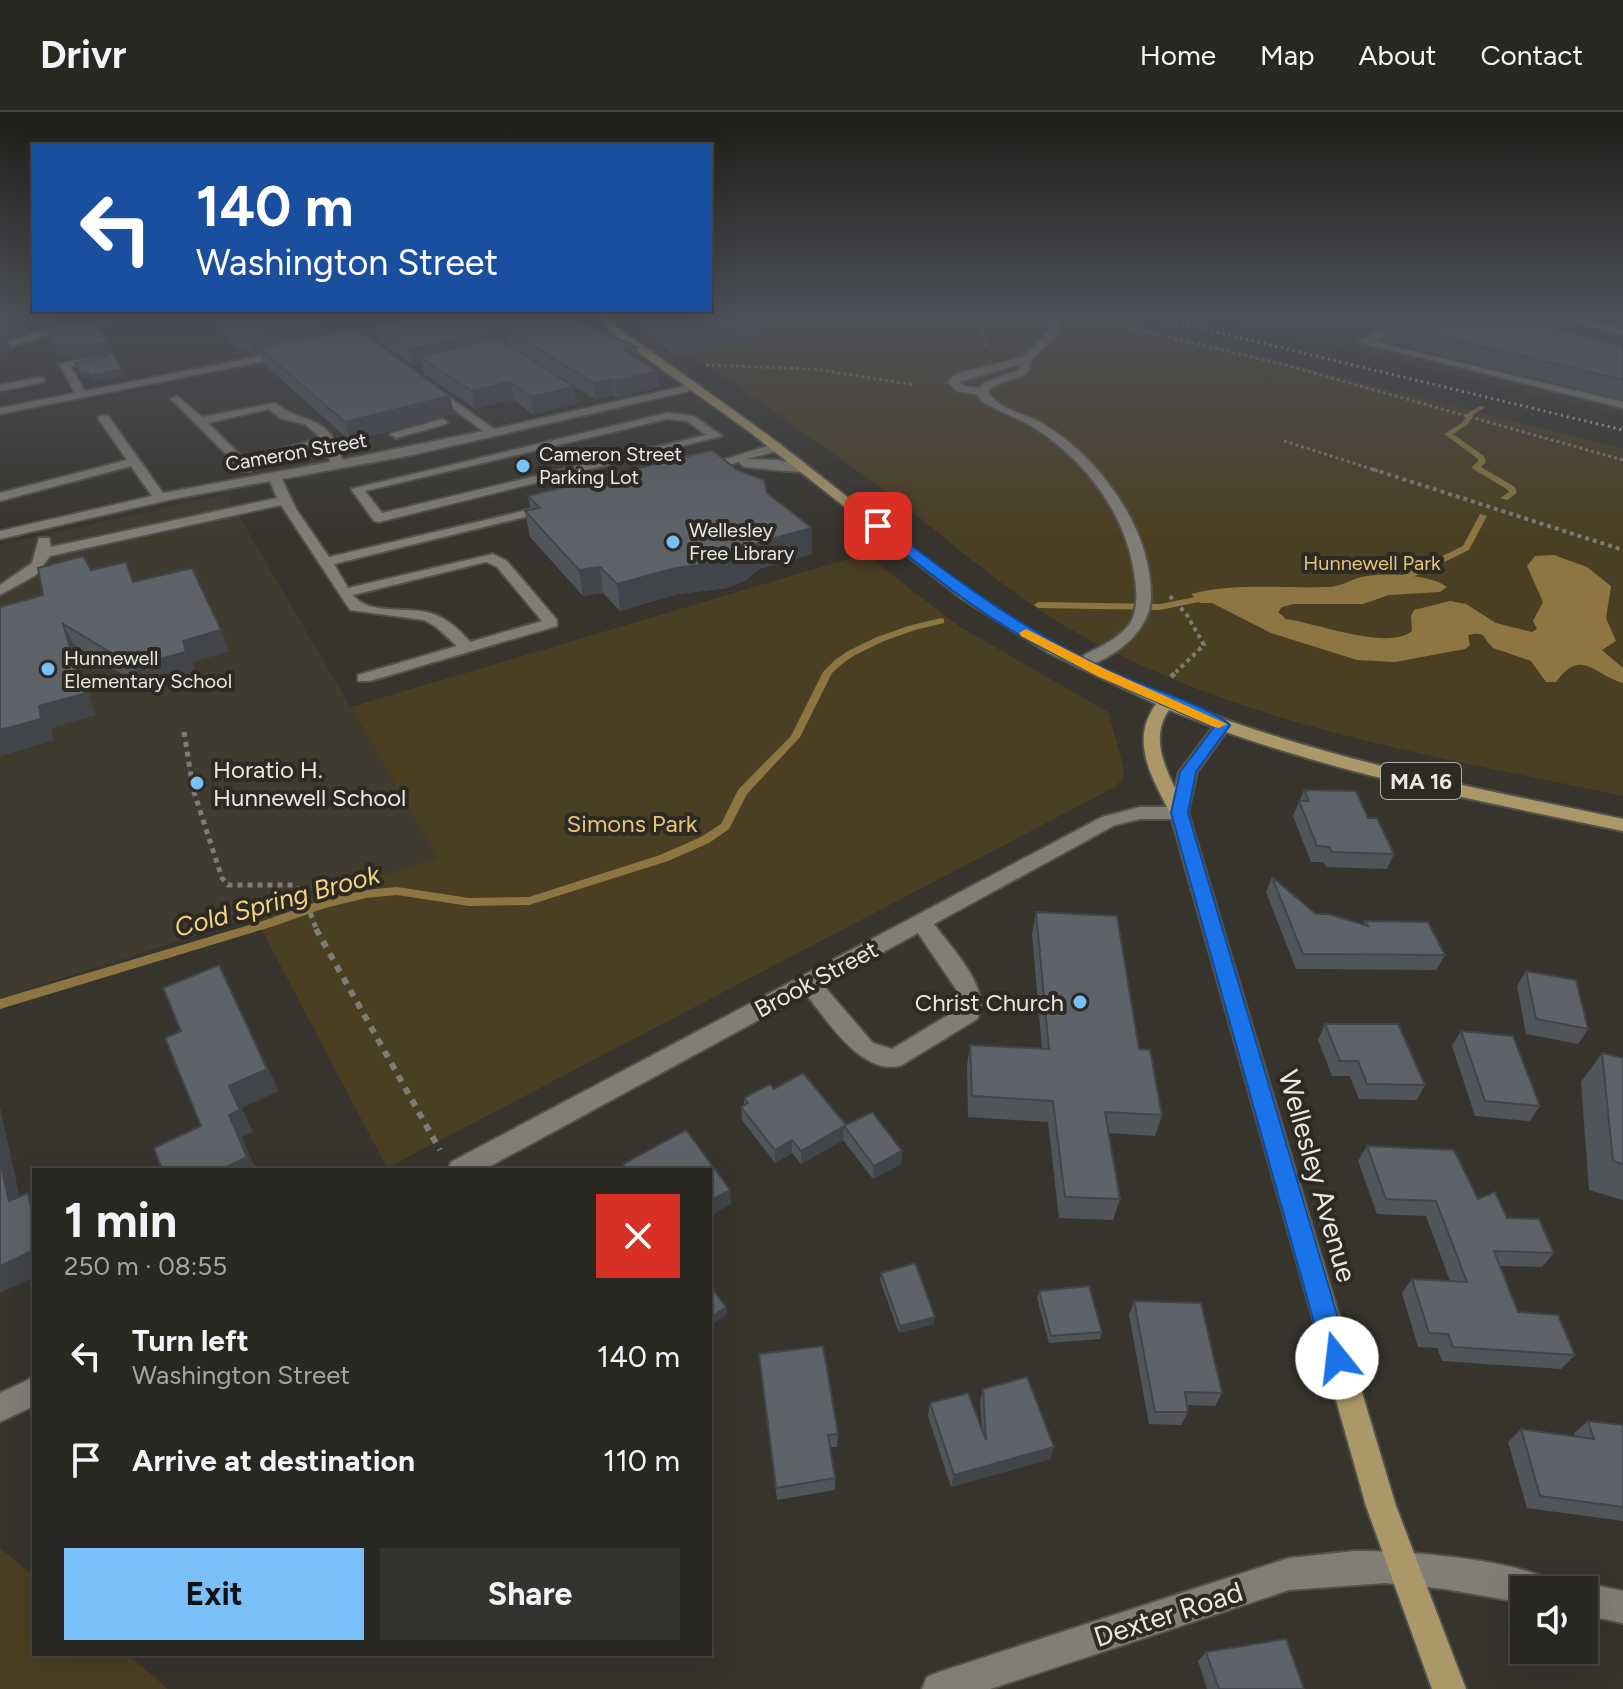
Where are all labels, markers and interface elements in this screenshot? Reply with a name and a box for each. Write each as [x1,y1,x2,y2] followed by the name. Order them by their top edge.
[40,32,127,78] text: Drivr
[1140,38,1216,72] text: Home
[1260,38,1315,72] text: Map
[1359,38,1436,72] text: About
[1480,38,1583,72] text: Contact
[196,173,354,240] text: 140 m
[64,176,168,280] icon: left
[196,241,498,284] text: Washington Street
[223,428,369,476] street label: Cameron Street
[539,442,682,489] place label: Cameron Street Parking Lot
[514,457,532,475] marker: Cameron Street Parking Lot
[844,492,912,560] pin
[856,504,900,548] icon: arrive
[689,518,795,565] place label: Wellesley Free Library
[664,533,682,551] marker: Wellesley Free Library
[1303,551,1441,575] park label: Hunnewell Park
[64,646,232,693] place label: Hunnewell Elementary School
[39,660,57,678] marker: Hunnewell Elementary School
[213,755,406,812] place label: Horatio H. Hunnewell School
[1381,763,1461,799] road number: MA 16
[188,774,206,792] marker: Horatio H. Hunnewell School
[567,809,698,838] park label: Simons Park
[171,858,385,944] water label: Cold Spring Brook
[749,934,883,1024] street label: Brook Street
[915,988,1064,1017] place label: Christ Church
[1071,993,1089,1011] marker: Christ Church
[1271,1066,1365,1286] street label: Wellesley Avenue
[64,1191,177,1249] text: 1 min
[596,1194,680,1278] button: close
[64,1250,227,1282] text: 250 m · 08:55
[1295,1316,1379,1400] position arrow
[132,1322,249,1359] text: Turn left
[64,1334,108,1378] icon: left
[597,1338,680,1375] text: 140 m
[132,1359,350,1391] text: Washington Street
[64,1438,108,1482] icon: arrive
[132,1442,415,1479] text: Arrive at destination
[603,1442,680,1479] text: 110 m
[64,1548,364,1640] button: Exit
[380,1548,680,1640] button: Share
[1089,1574,1247,1654] street label: Dexter Road
[1510,1576,1598,1664] map controls
[1510,1576,1598,1664] button: sound

